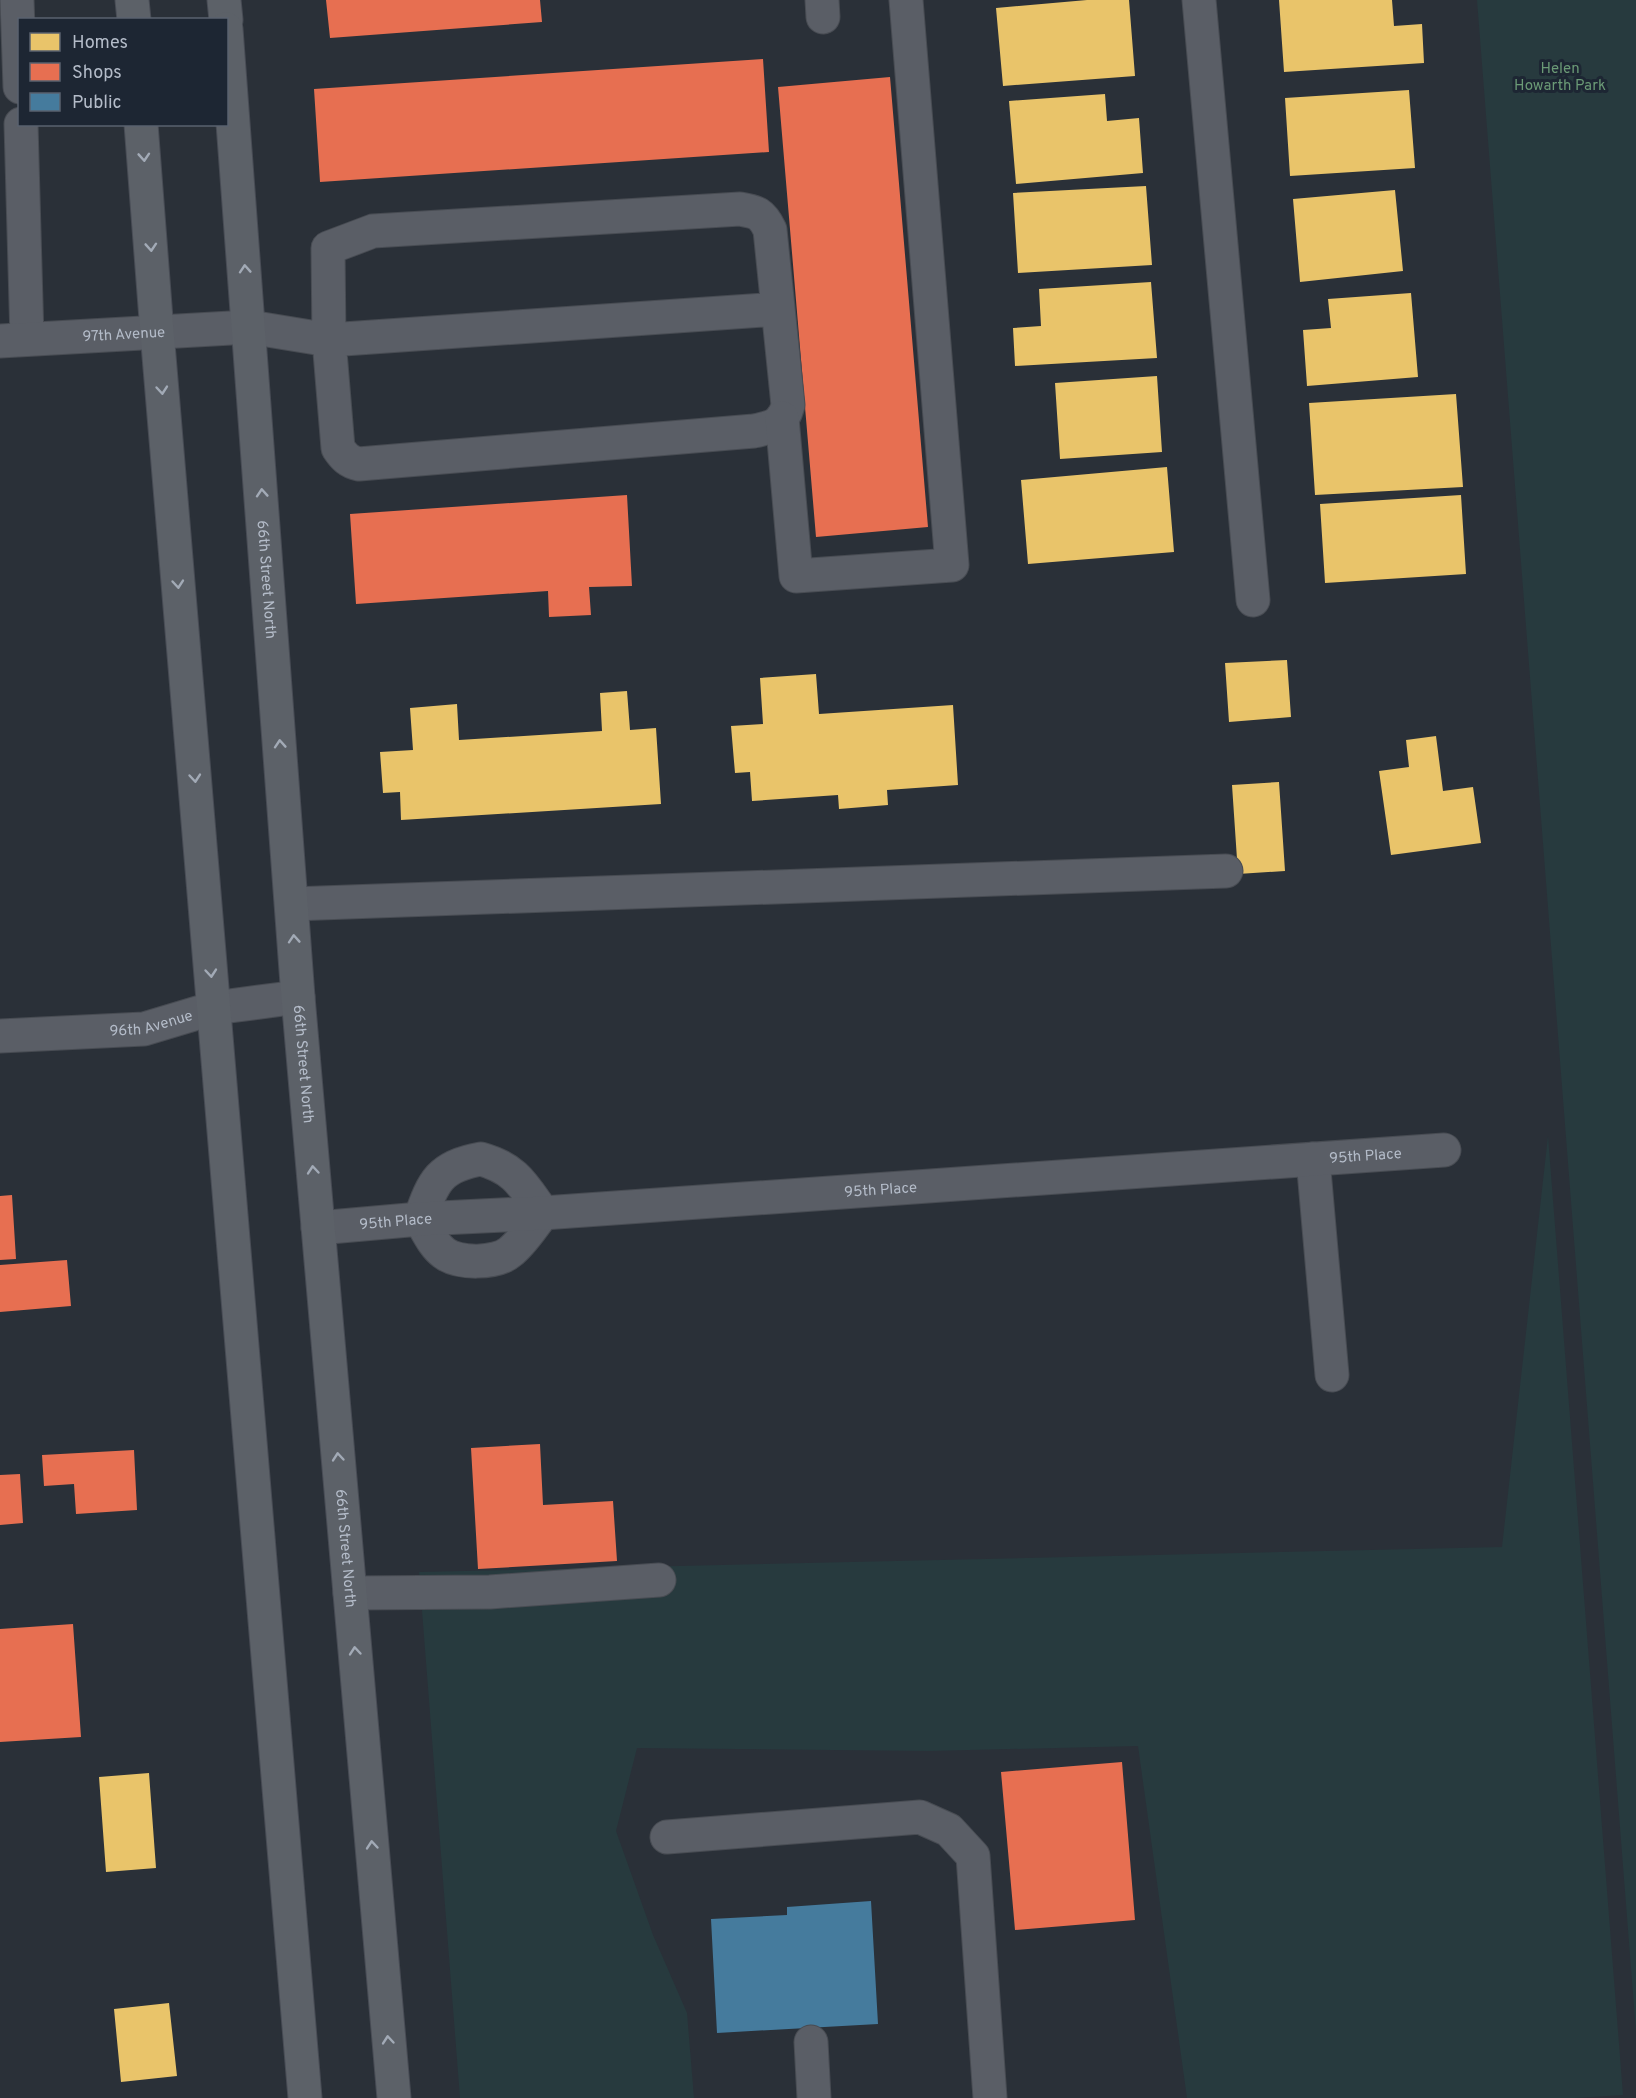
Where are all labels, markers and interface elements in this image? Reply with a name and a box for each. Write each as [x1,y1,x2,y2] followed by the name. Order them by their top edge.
[18,18,228,126] legend
[72,32,128,55] text: Homes
[1514,60,1606,96] park label: Helen Howarth Park
[72,62,122,85] text: Shops
[72,92,122,115] text: Public
[137,152,150,161] one-way arrow
[144,243,157,252] one-way arrow
[239,264,252,273] one-way arrow
[82,324,166,347] street label: 97th Avenue
[155,385,168,394] one-way arrow
[255,488,268,497] one-way arrow
[252,520,279,640] street label: 66th Street North
[171,580,184,589] one-way arrow
[274,740,287,749] one-way arrow
[188,774,201,783] one-way arrow
[288,934,301,943] one-way arrow
[204,968,217,977] one-way arrow
[288,1004,317,1124] street label: 66th Street North
[109,1007,195,1042] street label: 96th Avenue
[1329,1145,1403,1169] street label: 95th Place
[307,1166,320,1175] one-way arrow
[844,1179,918,1203] street label: 95th Place
[359,1210,433,1235] street label: 95th Place
[332,1452,345,1461] one-way arrow
[330,1488,359,1608] street label: 66th Street North
[349,1647,362,1656] one-way arrow
[366,1841,379,1850] one-way arrow
[382,2035,395,2044] one-way arrow

